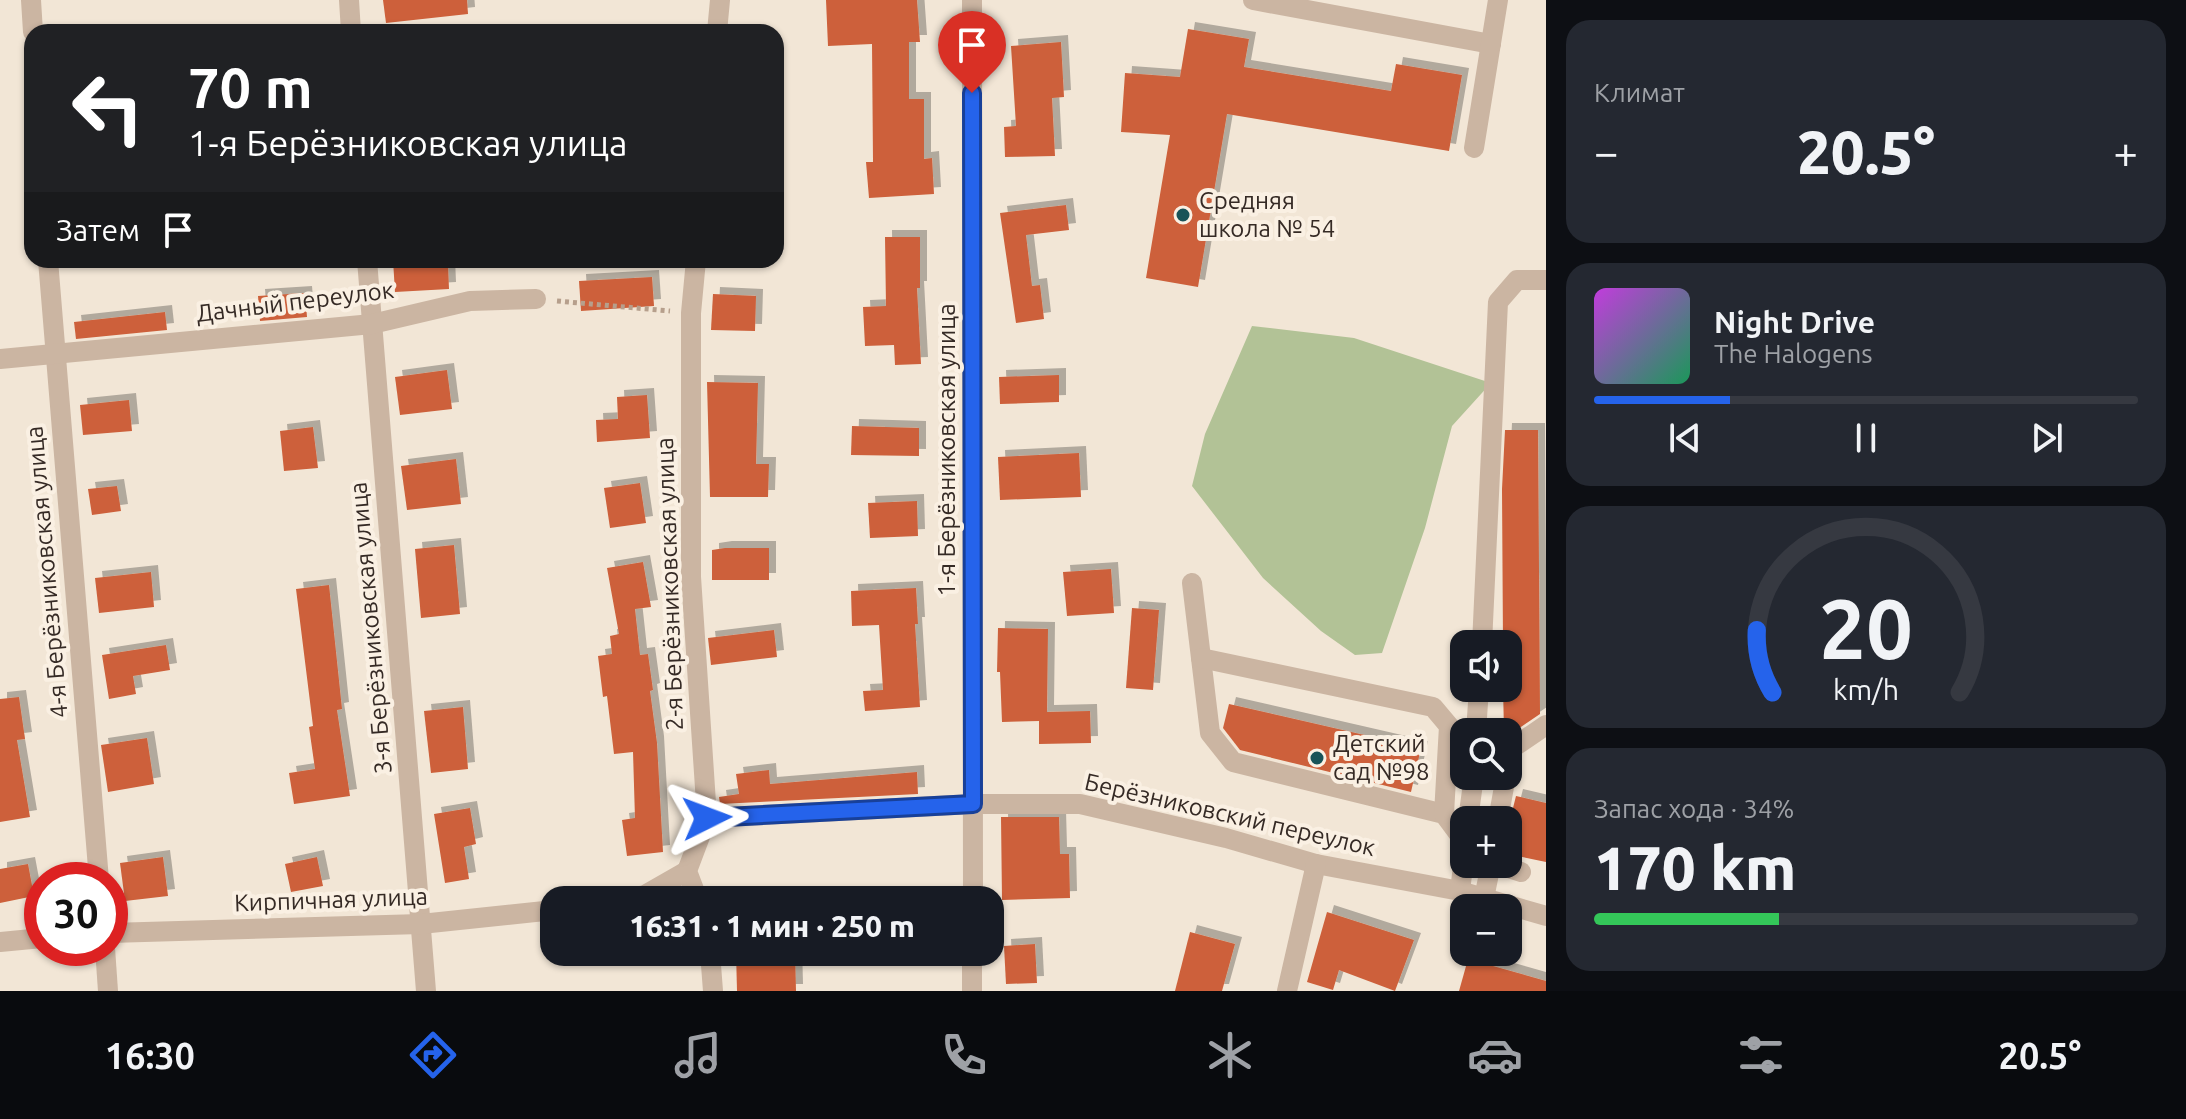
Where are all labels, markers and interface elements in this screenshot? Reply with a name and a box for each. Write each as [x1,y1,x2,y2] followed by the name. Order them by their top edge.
[938,11,1006,93] pin
[950,23,994,67] icon: arrive
[56,56,160,160] icon: left
[188,56,313,119] text: 70 m
[1594,78,1685,107] text: Климат
[1797,118,1935,185] text: 20.5°
[188,122,628,163] text: 1-я Берёзниковская улица
[1594,127,1619,176] text: −
[2113,127,2138,176] text: +
[1199,187,1335,242] place label: Средняя школа № 54
[1174,206,1192,224] marker: Средняя школа № 54
[156,208,200,252] icon: arrive
[56,213,140,247] text: Затем
[194,276,395,327] street label: Дачный переулок
[933,303,960,597] street label: 1-я Берёзниковская улица
[1714,305,1875,339] text: Night Drive
[1714,339,1873,368] text: The Halogens
[1663,416,1707,460] icon: previous
[1844,416,1888,460] icon: pause
[2025,416,2069,460] icon: next
[20,425,73,719] street label: 4-я Берёзниковская улица
[651,437,688,731] street label: 2-я Берёзниковская улица
[344,481,397,775] street label: 3-я Берёзниковская улица
[1819,580,1913,674] text: 20
[1450,630,1522,966] map controls
[1450,630,1522,702] button: sound
[1833,673,1899,705] text: km/h
[1450,718,1522,790] button: search
[1333,730,1430,785] place label: Детский сад №98
[1308,749,1326,767] marker: Детский сад №98
[1082,768,1378,861] street label: Берёзниковский переулок
[665,776,749,860] position arrow
[1594,794,1794,823] text: Запас хода · 34%
[1450,806,1522,878] button: +
[1594,834,1796,901] text: 170 km
[24,862,128,966] speed limit sign: 30
[234,883,428,916] street label: Кирпичная улица
[1450,894,1522,966] button: −
[629,909,915,943] text: 16:31 · 1 мин · 250 m
[405,1027,461,1083] icon: directions
[670,1027,726,1083] icon: music
[936,1027,992,1083] icon: phone
[1202,1027,1258,1083] icon: climate
[1467,1027,1523,1083] icon: car
[1733,1027,1789,1083] icon: filters
[105,1035,195,1076] text: 16:30
[1999,1035,2081,1076] text: 20.5°

